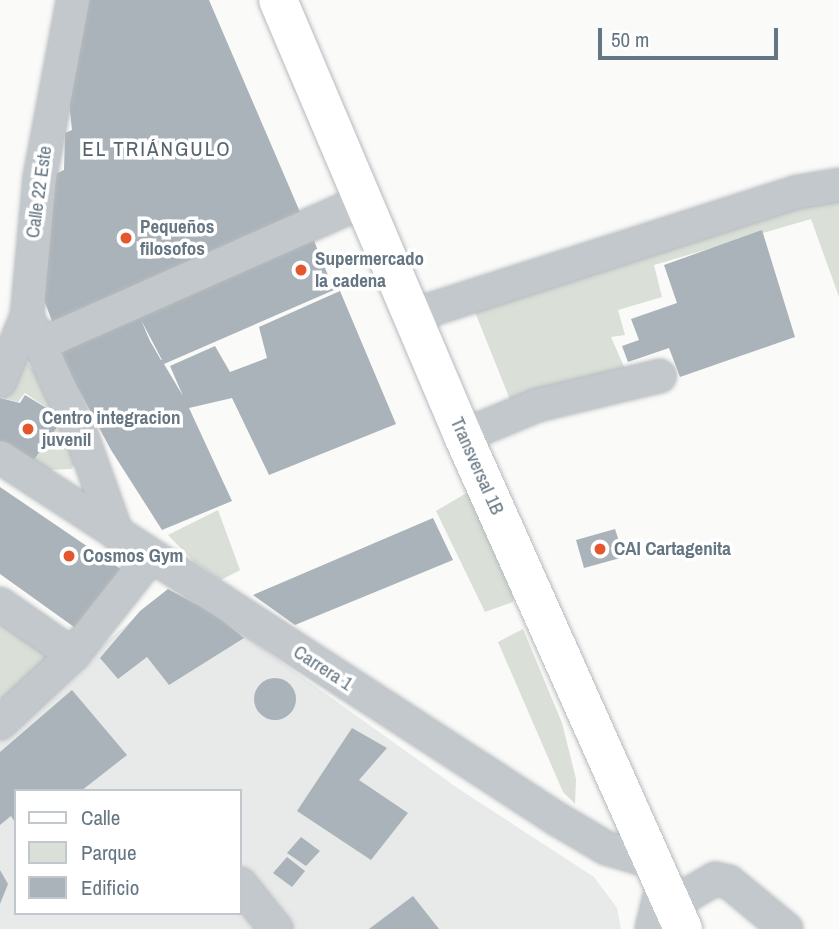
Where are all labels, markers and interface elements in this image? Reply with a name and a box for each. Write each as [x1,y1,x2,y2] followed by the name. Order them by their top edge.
[601,14,781,58] scale bar
[611,25,649,54] text: 50 m
[83,136,231,162] district label: EL TRIÁNGULO
[21,145,57,239] street label: Calle 22 Este
[140,216,214,260] place label: Pequeños filosofos
[118,230,134,246] marker: Pequeños filosofos
[315,248,424,292] place label: Supermercado la cadena
[293,262,309,278] marker: Supermercado la cadena
[42,407,181,451] place label: Centro integracion juvenil
[445,414,509,518] street label: Transversal 1B
[20,421,36,437] marker: Centro integracion juvenil
[614,538,731,560] place label: CAI Cartagenita
[592,541,608,557] marker: CAI Cartagenita
[83,545,183,567] place label: Cosmos Gym
[61,548,77,564] marker: Cosmos Gym
[289,641,357,695] street label: Carrera 1
[14,789,242,915] legend
[81,803,120,832] text: Calle
[81,838,137,867] text: Parque
[81,873,139,902] text: Edificio

